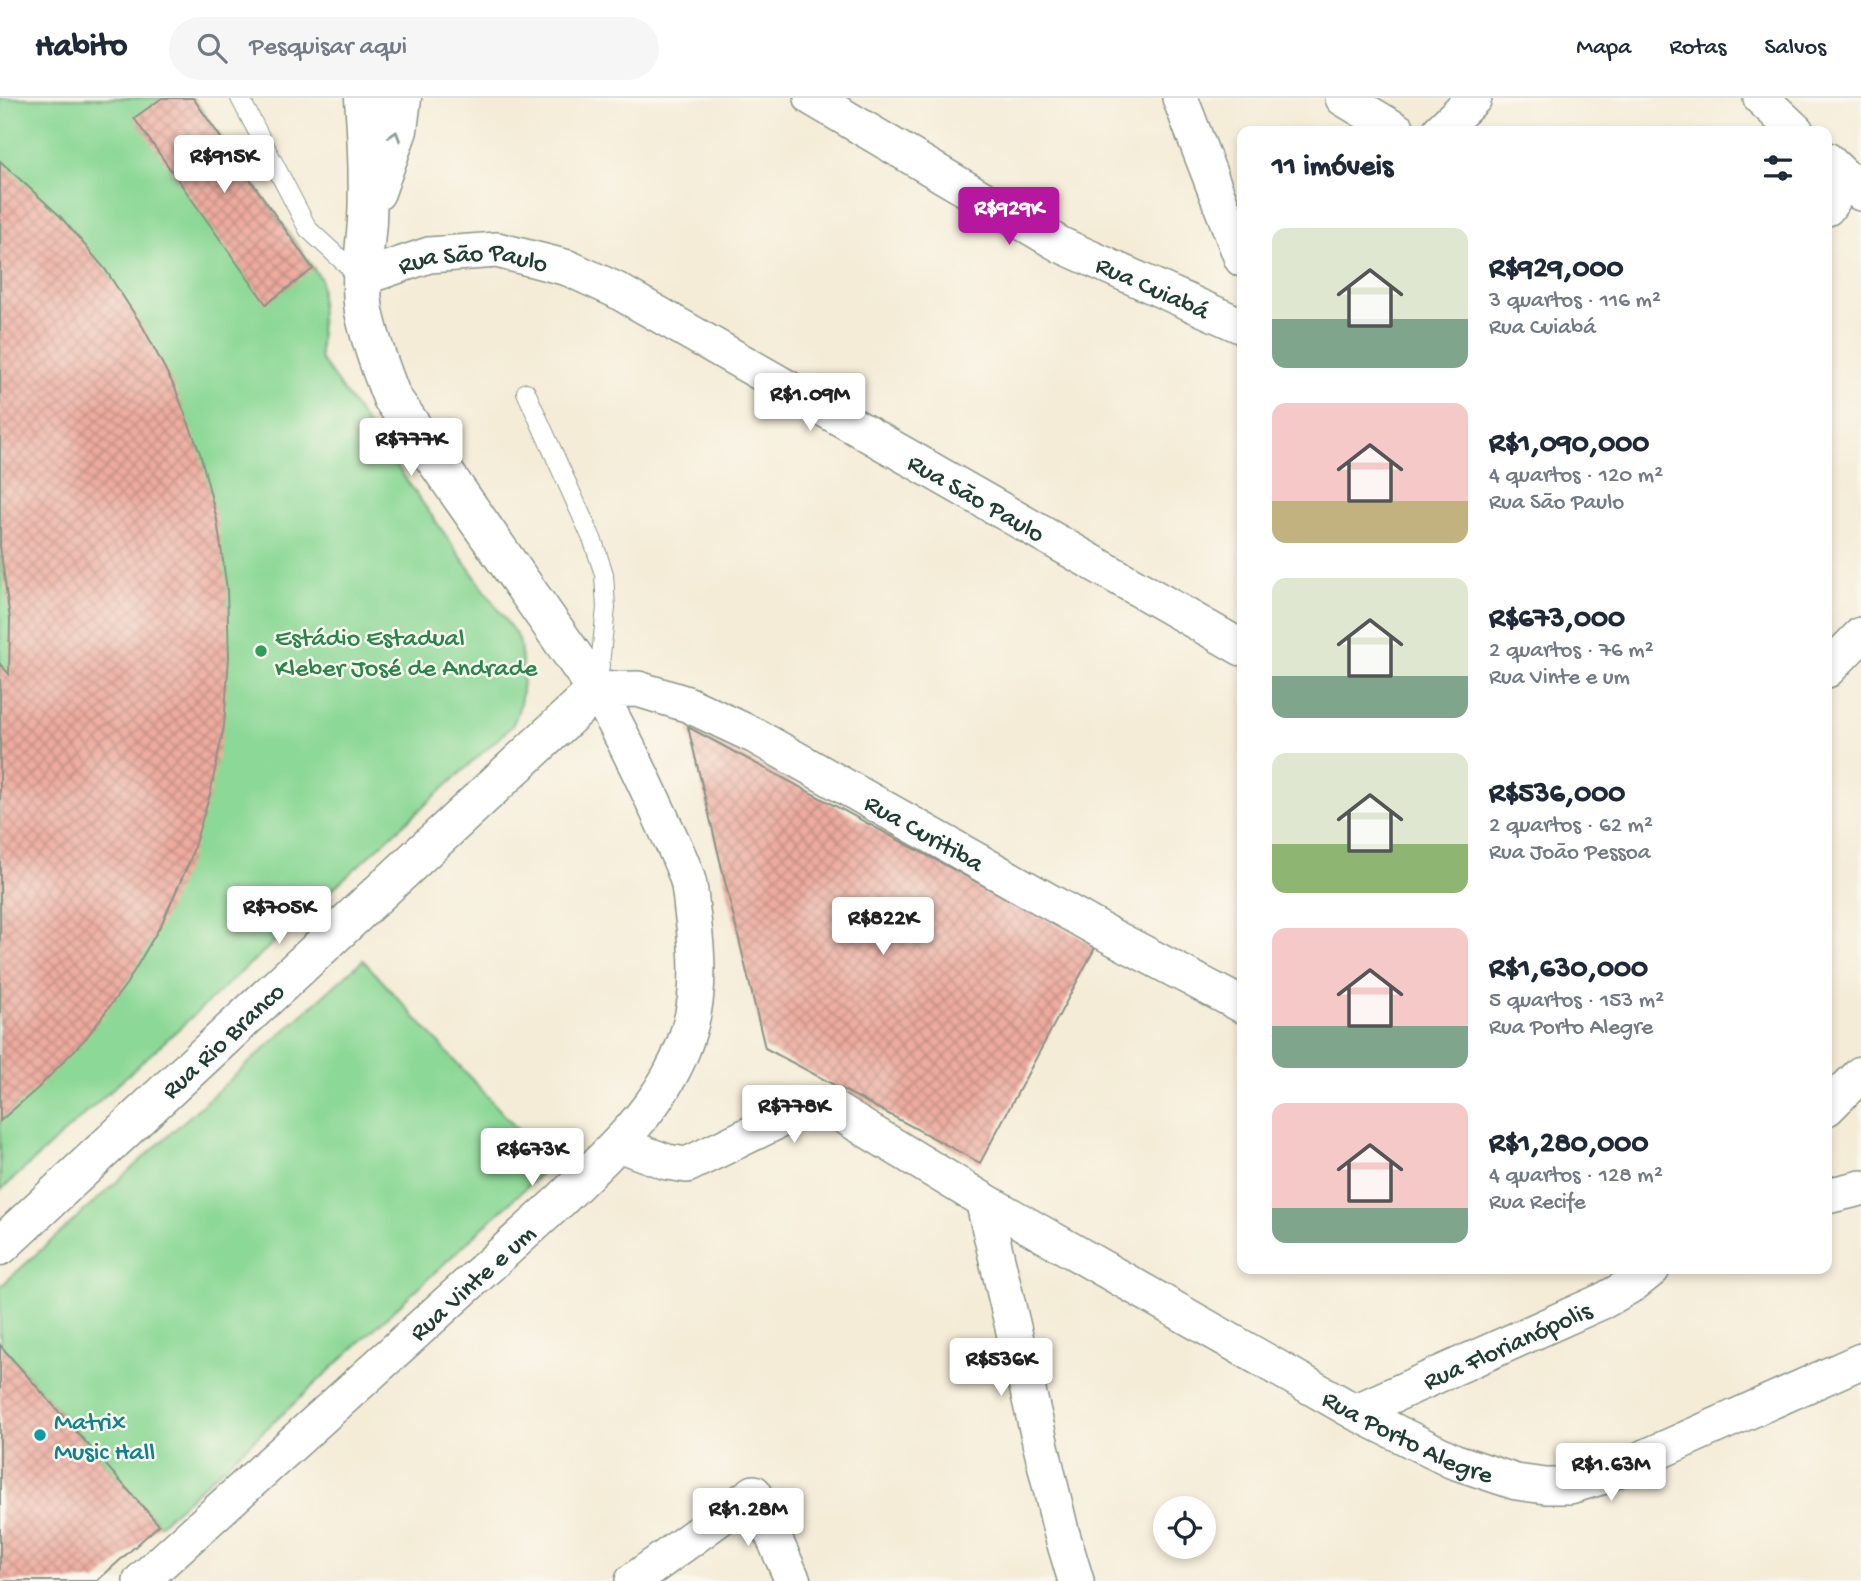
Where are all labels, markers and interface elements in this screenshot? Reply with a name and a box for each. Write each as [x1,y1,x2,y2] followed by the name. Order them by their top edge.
[169,17,659,80] search box
[35,29,127,67] text: Habito
[193,29,231,67] icon: search
[249,33,407,64] text: Pesquisar aqui
[1576,34,1631,63] text: Mapa
[1669,34,1726,63] text: Rotas
[1764,34,1826,63] text: Salvos
[387,131,402,143] one-way arrow
[167,136,281,195] pin: R$915K
[190,144,258,171] text: R$915K
[1759,149,1797,187] icon: filters
[1272,151,1393,186] text: 11 imóveis
[952,188,1066,247] pin: R$929K
[974,196,1044,223] text: R$929K
[395,239,551,284] street label: Rua São Paulo
[1090,251,1214,330] street label: Rua Cuiabá
[1489,253,1624,288] text: R$929,000
[1328,256,1412,340] icon: home
[1489,288,1661,315] text: 3 quartos · 116 m²
[1489,315,1596,342] text: Rua Cuiabá
[745,374,875,433] pin: R$1.09M
[770,382,850,409] text: R$1.09M
[354,418,468,478] pin: R$777K
[376,427,446,454] text: R$777K
[1489,428,1649,463] text: R$1,090,000
[1328,431,1412,515] icon: home
[901,449,1049,552] street label: Rua São Paulo
[1489,463,1663,490] text: 4 quartos · 120 m²
[1489,490,1624,517] text: Rua São Paulo
[1489,603,1625,638] text: R$673,000
[1328,606,1412,690] icon: home
[275,625,538,686] place label: Estádio Estadual Kleber José de Andrade
[1489,638,1654,665] text: 2 quartos · 76 m²
[253,643,269,659] marker: Estádio Estadual Kleber José de Andrade
[1489,665,1630,692] text: Rua Vinte e um
[1489,778,1625,813] text: R$536,000
[1328,781,1412,865] icon: home
[858,790,989,882] street label: Rua Curitiba
[1489,813,1653,840] text: 2 quartos · 62 m²
[1489,840,1651,867] text: Rua João Pessoa
[222,886,336,946] pin: R$705K
[243,895,315,922] text: R$705K
[826,898,940,957] pin: R$822K
[848,906,918,933] text: R$822K
[1489,953,1648,988] text: R$1,630,000
[1328,956,1412,1040] icon: home
[157,978,293,1108] street label: Rua Rio Branco
[1489,988,1664,1015] text: 5 quartos · 153 m²
[1489,1015,1653,1042] text: Rua Porto Alegre
[737,1086,851,1145] pin: R$778K
[758,1094,830,1121] text: R$778K
[475,1128,589,1188] pin: R$673K
[1489,1128,1648,1163] text: R$1,280,000
[1328,1131,1412,1215] icon: home
[497,1137,567,1164] text: R$673K
[1489,1163,1663,1190] text: 4 quartos · 128 m²
[1489,1190,1586,1217] text: Rua Recife
[405,1220,544,1350] street label: Rua Vinte e um
[1419,1296,1599,1399] street label: Rua Florianópolis
[944,1338,1058,1398] pin: R$536K
[966,1347,1036,1374] text: R$536K
[1315,1385,1497,1493] street label: Rua Porto Alegre
[54,1409,155,1470] place label: Matrix Music Hall
[32,1427,48,1443] marker: Matrix Music Hall
[1546,1444,1676,1503] pin: R$1.63M
[1572,1452,1650,1479] text: R$1.63M
[683,1488,813,1548] pin: R$1.28M
[1153,1496,1216,1559] map controls
[1153,1496,1216,1559] button: locate
[709,1497,787,1524] text: R$1.28M

